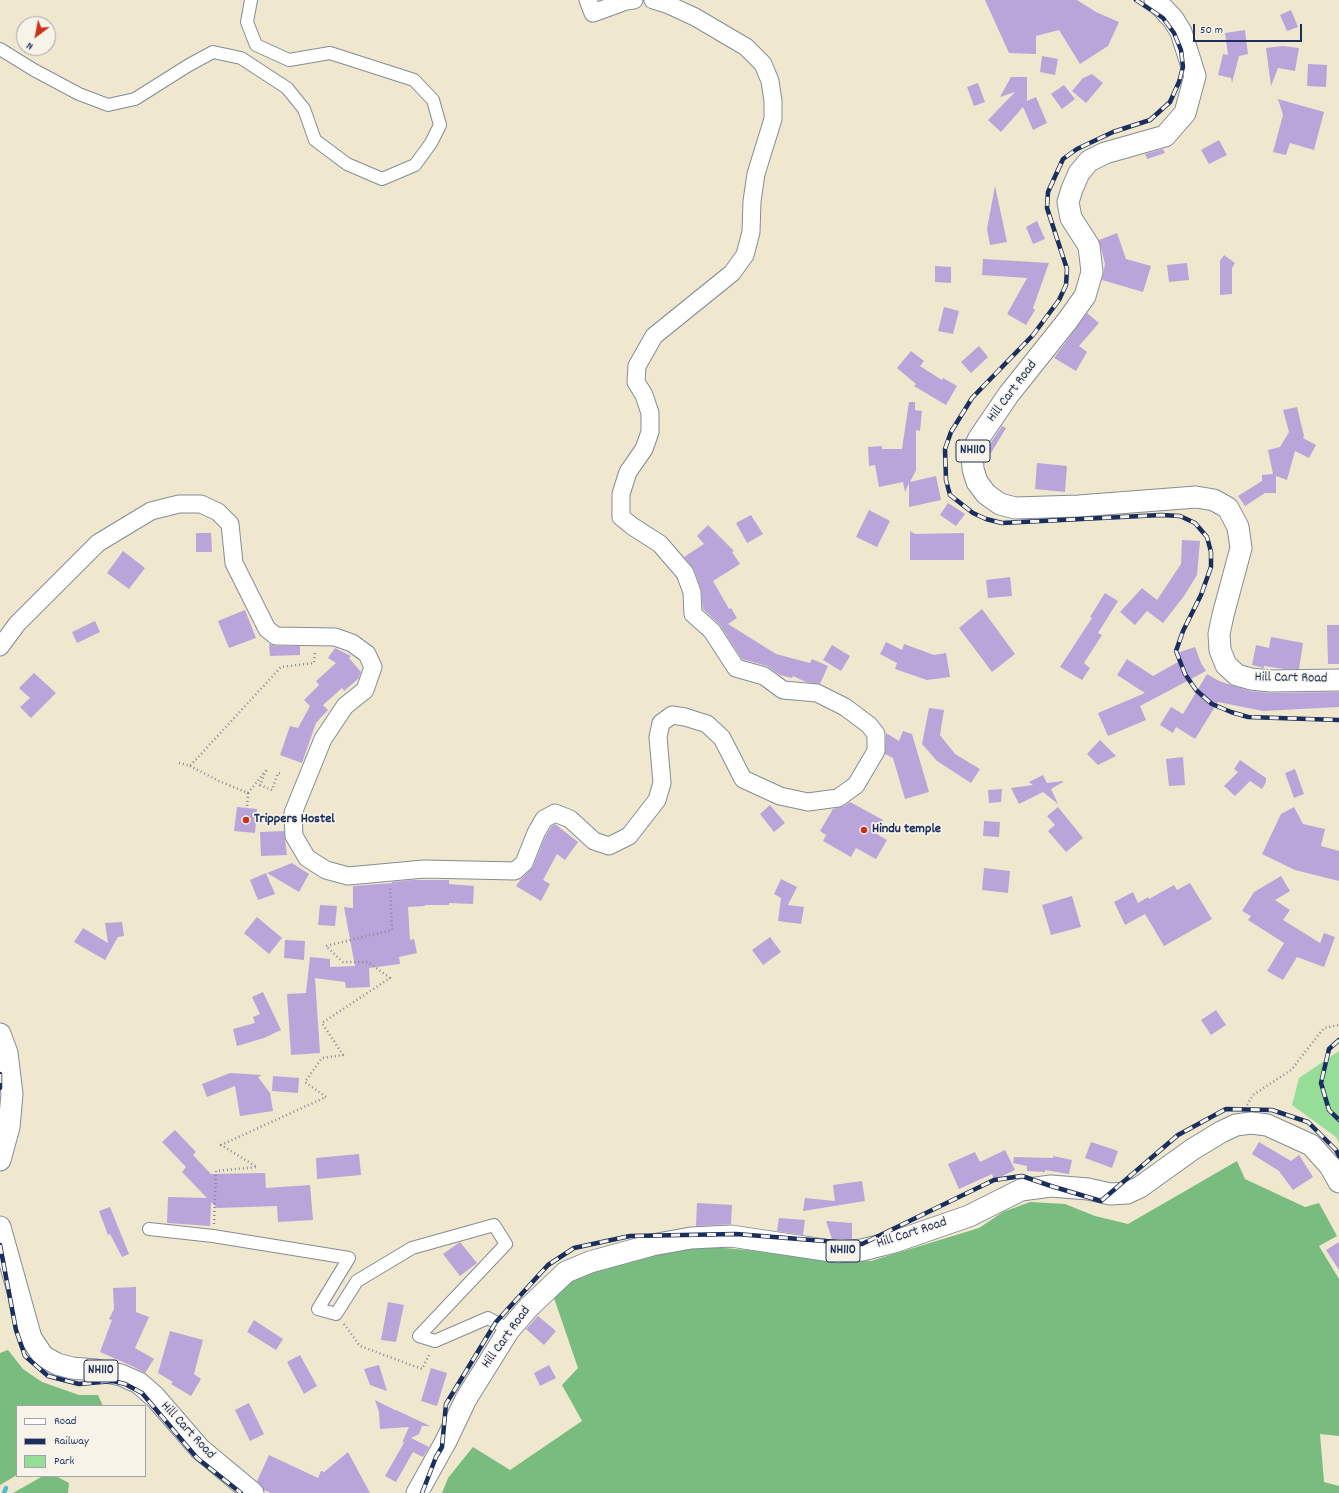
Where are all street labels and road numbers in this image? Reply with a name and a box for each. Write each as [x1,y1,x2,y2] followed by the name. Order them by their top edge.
[984,358,1042,426] street label: Hill Cart Road
[956,440,990,462] road number: NH110
[1254,670,1328,688] street label: Hill Cart Road
[875,1215,949,1253] street label: Hill Cart Road
[826,1240,860,1262] road number: NH110
[479,1304,535,1372] street label: Hill Cart Road
[84,1360,118,1382] road number: NH110
[156,1399,218,1463] street label: Hill Cart Road

